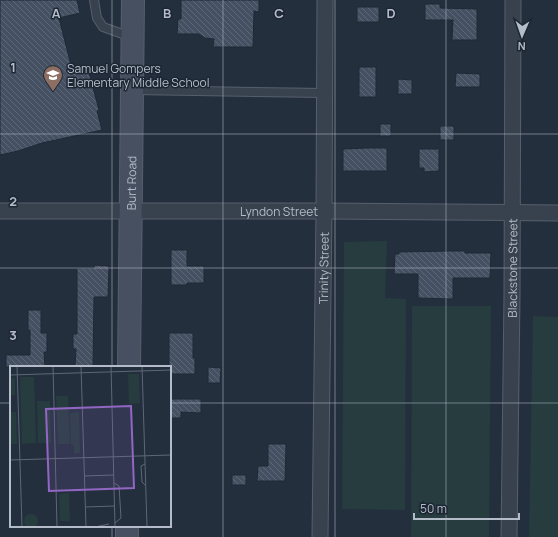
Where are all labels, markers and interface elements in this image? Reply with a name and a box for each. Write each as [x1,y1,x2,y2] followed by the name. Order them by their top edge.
[52,4,61,22] text: A
[163,4,171,22] text: B
[274,4,284,22] text: C
[386,4,396,22] text: D
[502,16,542,56] north arrow
[517,39,526,54] text: N
[10,58,16,76] text: 1
[67,60,210,91] place label: Samuel Gompers Elementary Middle School
[42,64,64,92] school or university icon: Samuel Gompers Elementary Middle School
[122,156,140,210] street label: Burt Road
[9,192,17,210] text: 2
[240,203,318,220] street label: Lyndon Street
[503,218,521,318] street label: Blackstone Street
[314,232,332,304] street label: Trinity Street
[9,326,17,344] text: 3
[10,366,171,527] inset map
[414,495,519,521] scale bar
[420,500,447,517] text: 50 m

